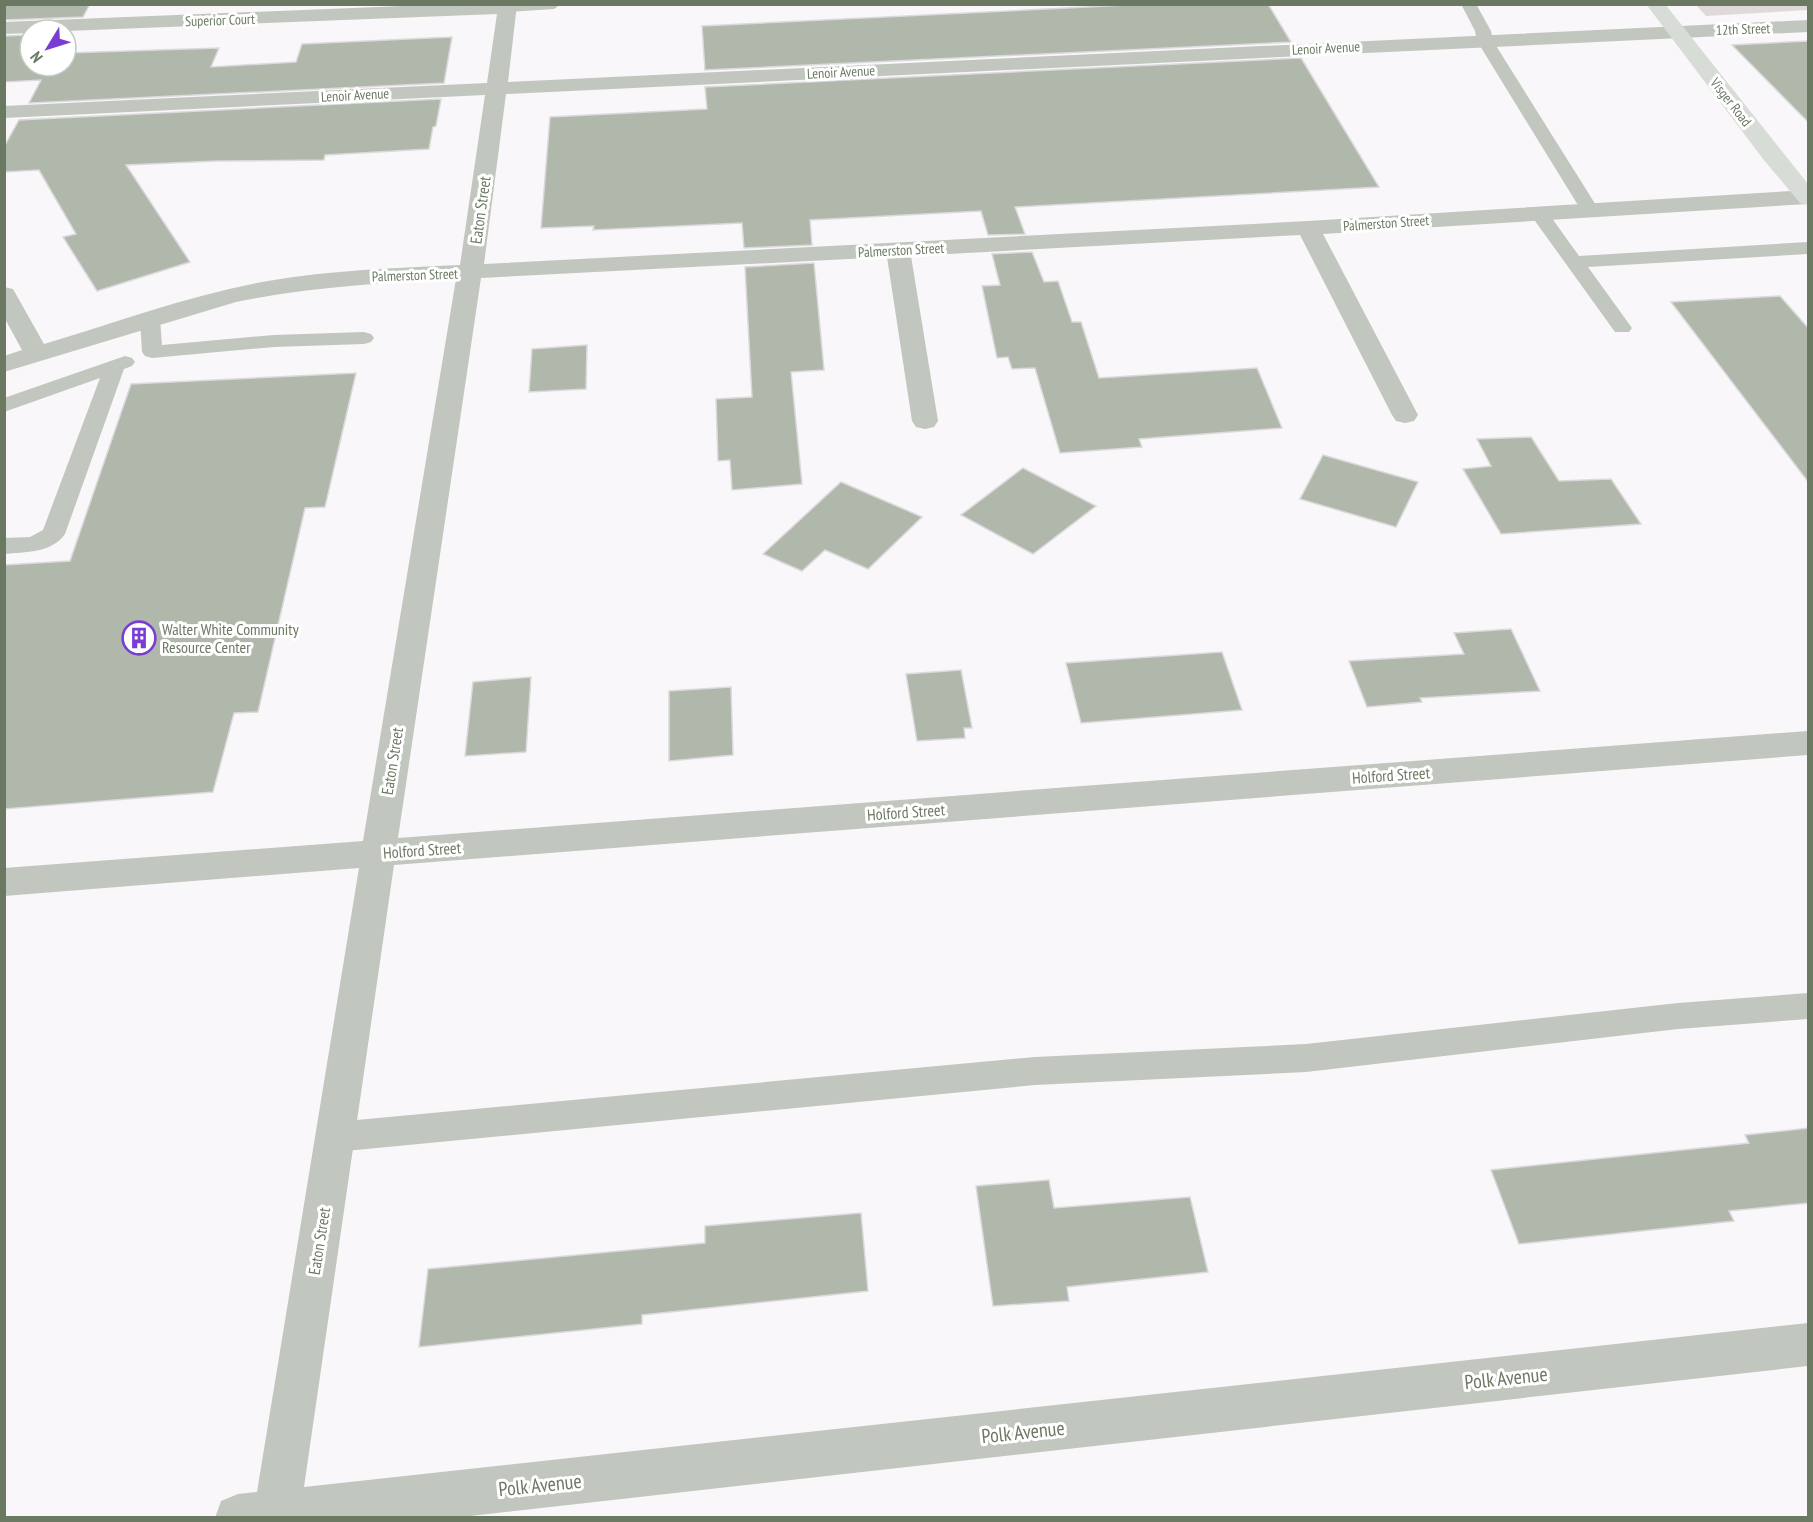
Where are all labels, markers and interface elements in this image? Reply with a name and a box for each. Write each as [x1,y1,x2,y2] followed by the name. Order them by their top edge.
[185,10,255,30] street label: Superior Court
[18,18,78,78] north arrow
[1715,19,1771,39] street label: 12th Street
[1292,37,1361,59] street label: Lenoir Avenue
[26,48,47,67] text: N
[807,61,876,83] street label: Lenoir Avenue
[1706,73,1756,130] street label: Visger Road
[321,84,390,106] street label: Lenoir Avenue
[465,174,495,245] street label: Eaton Street
[1342,211,1430,235] street label: Palmerston Street
[858,239,945,261] street label: Palmerston Street
[372,264,459,285] street label: Palmerston Street
[162,619,299,657] place label: Walter White Community Resource Center
[121,620,157,656] building icon: Walter White Community Resource Center
[377,725,407,796] street label: Eaton Street
[1351,762,1431,788] street label: Holford Street
[866,799,946,825] street label: Holford Street
[382,837,462,863] street label: Holford Street
[304,1205,334,1276] street label: Eaton Street
[1463,1361,1549,1395] street label: Polk Avenue
[980,1415,1066,1449] street label: Polk Avenue
[497,1468,583,1502] street label: Polk Avenue

